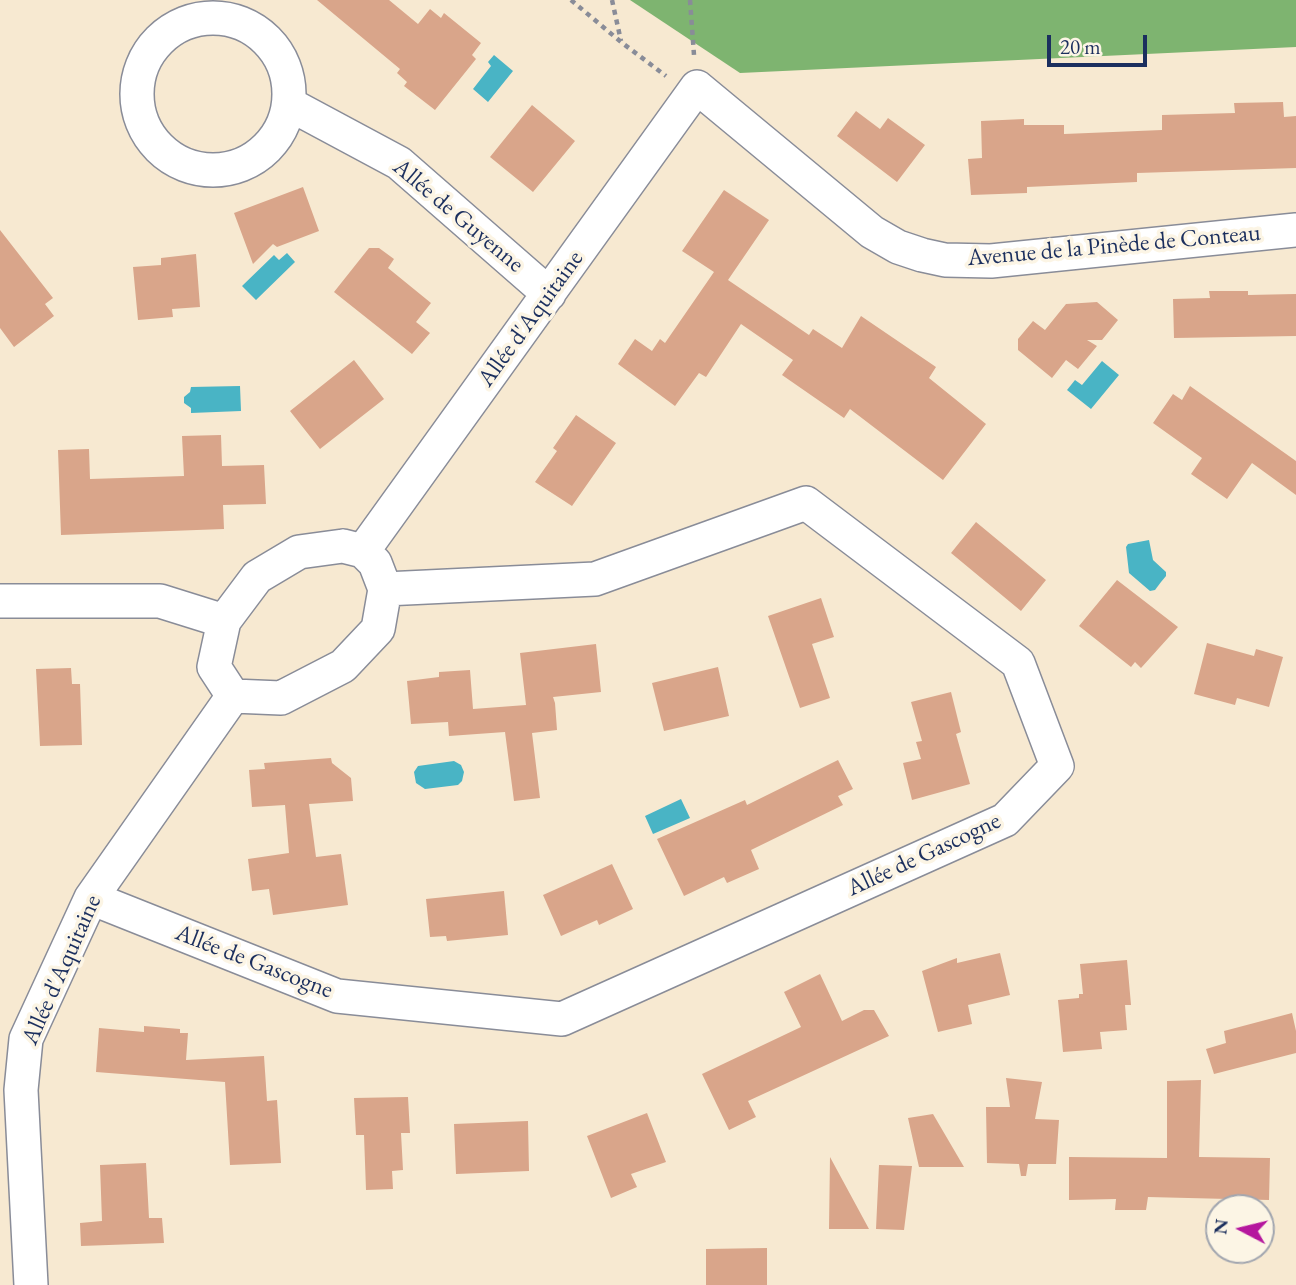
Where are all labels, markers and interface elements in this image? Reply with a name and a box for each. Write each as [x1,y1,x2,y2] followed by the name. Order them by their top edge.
[1051,21,1151,65] scale bar
[1060,33,1101,60] text: 20 m
[387,153,529,279] street label: Allée de Guyenne
[966,219,1262,273] street label: Avenue de la Pinède de Conteau
[472,245,590,393] street label: Allée d'Aquitaine
[843,807,1005,903] street label: Allée de Gascogne
[16,891,108,1049] street label: Allée d'Aquitaine
[171,919,337,1005] street label: Allée de Gascogne
[1205,1194,1275,1264] north arrow
[1207,1217,1234,1236] text: N

